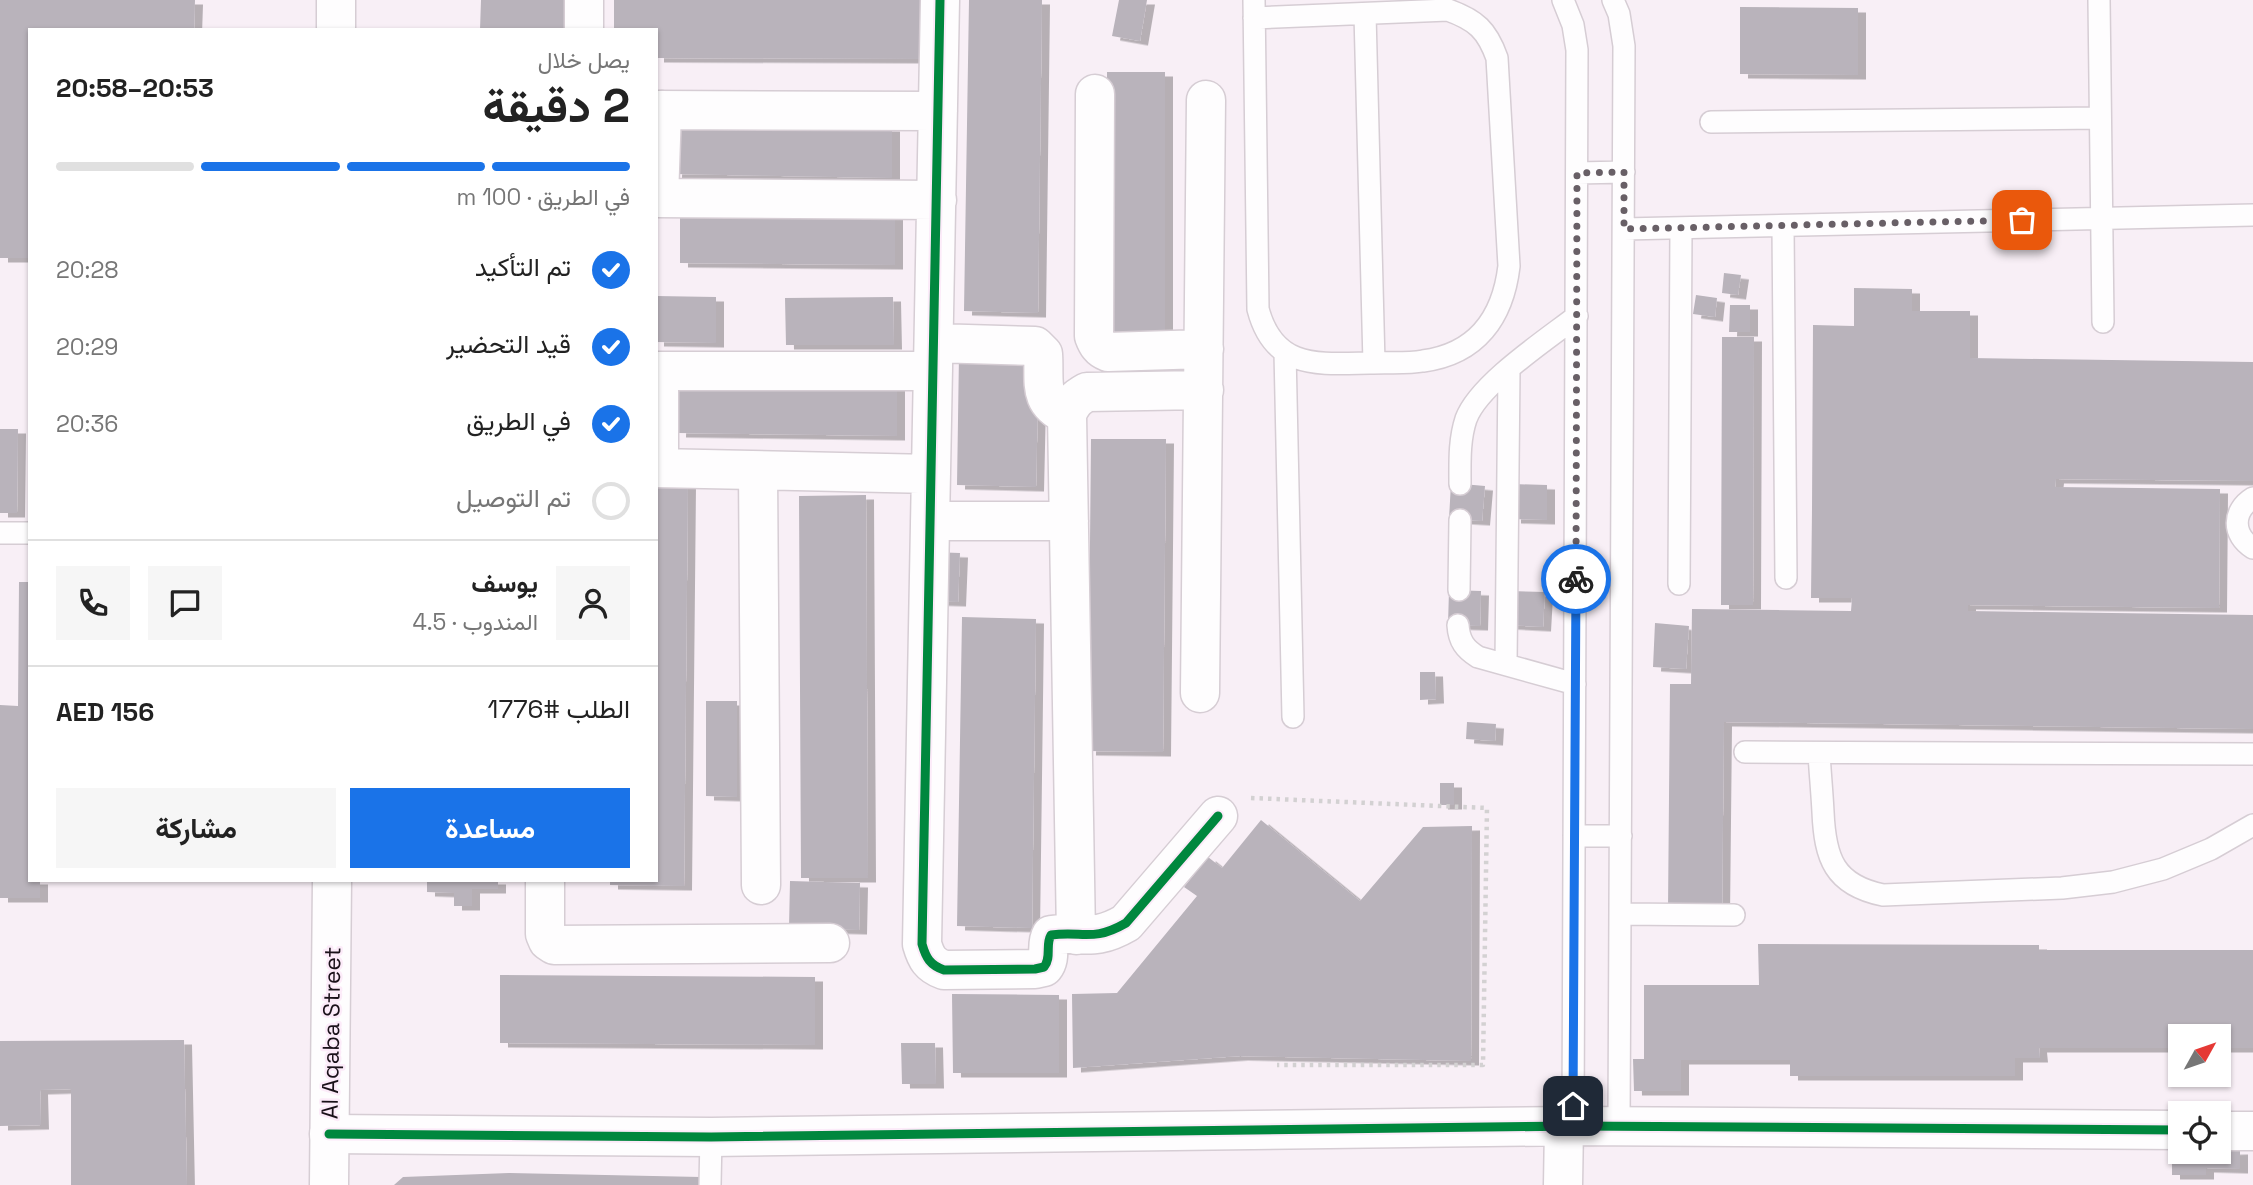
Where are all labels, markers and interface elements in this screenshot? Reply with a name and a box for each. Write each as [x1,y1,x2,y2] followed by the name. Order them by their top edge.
[538,45,630,75] text: يصل خلال
[56,71,214,105] text: 20:53–20:58
[483,77,630,135] text: 2 دقيقة
[456,182,630,212] text: في الطريق · 100 m
[1992,190,2052,250] pin
[2003,201,2041,239] icon: bag
[475,250,571,284] text: تم التأكيد
[592,251,630,289] icon: check
[56,255,119,285] text: 20:28
[446,327,571,361] text: قيد التحضير
[592,328,630,366] icon: check
[56,332,118,362] text: 20:29
[466,404,571,438] text: في الطريق
[592,405,630,443] icon: check
[56,409,118,439] text: 20:36
[456,481,571,515] text: تم التوصيل
[1541,544,1611,614] courier
[1557,560,1595,598] icon: bike
[56,566,130,640] button: phone
[148,566,222,640] button: chat
[471,566,538,600] text: يوسف
[556,566,630,640] button: person
[412,607,538,637] text: المندوب · 4.5
[488,692,630,726] text: الطلب #1776
[56,695,154,729] text: AED 156
[56,788,336,868] button: مشاركة
[350,788,630,868] button: مساعدة
[314,947,348,1119] street label: Al Aqaba Street
[2168,1024,2231,1087] north arrow
[2168,1024,2231,1164] map controls
[1543,1076,1603,1136] pin
[1554,1087,1592,1125] icon: home
[2168,1101,2231,1164] button: locate

